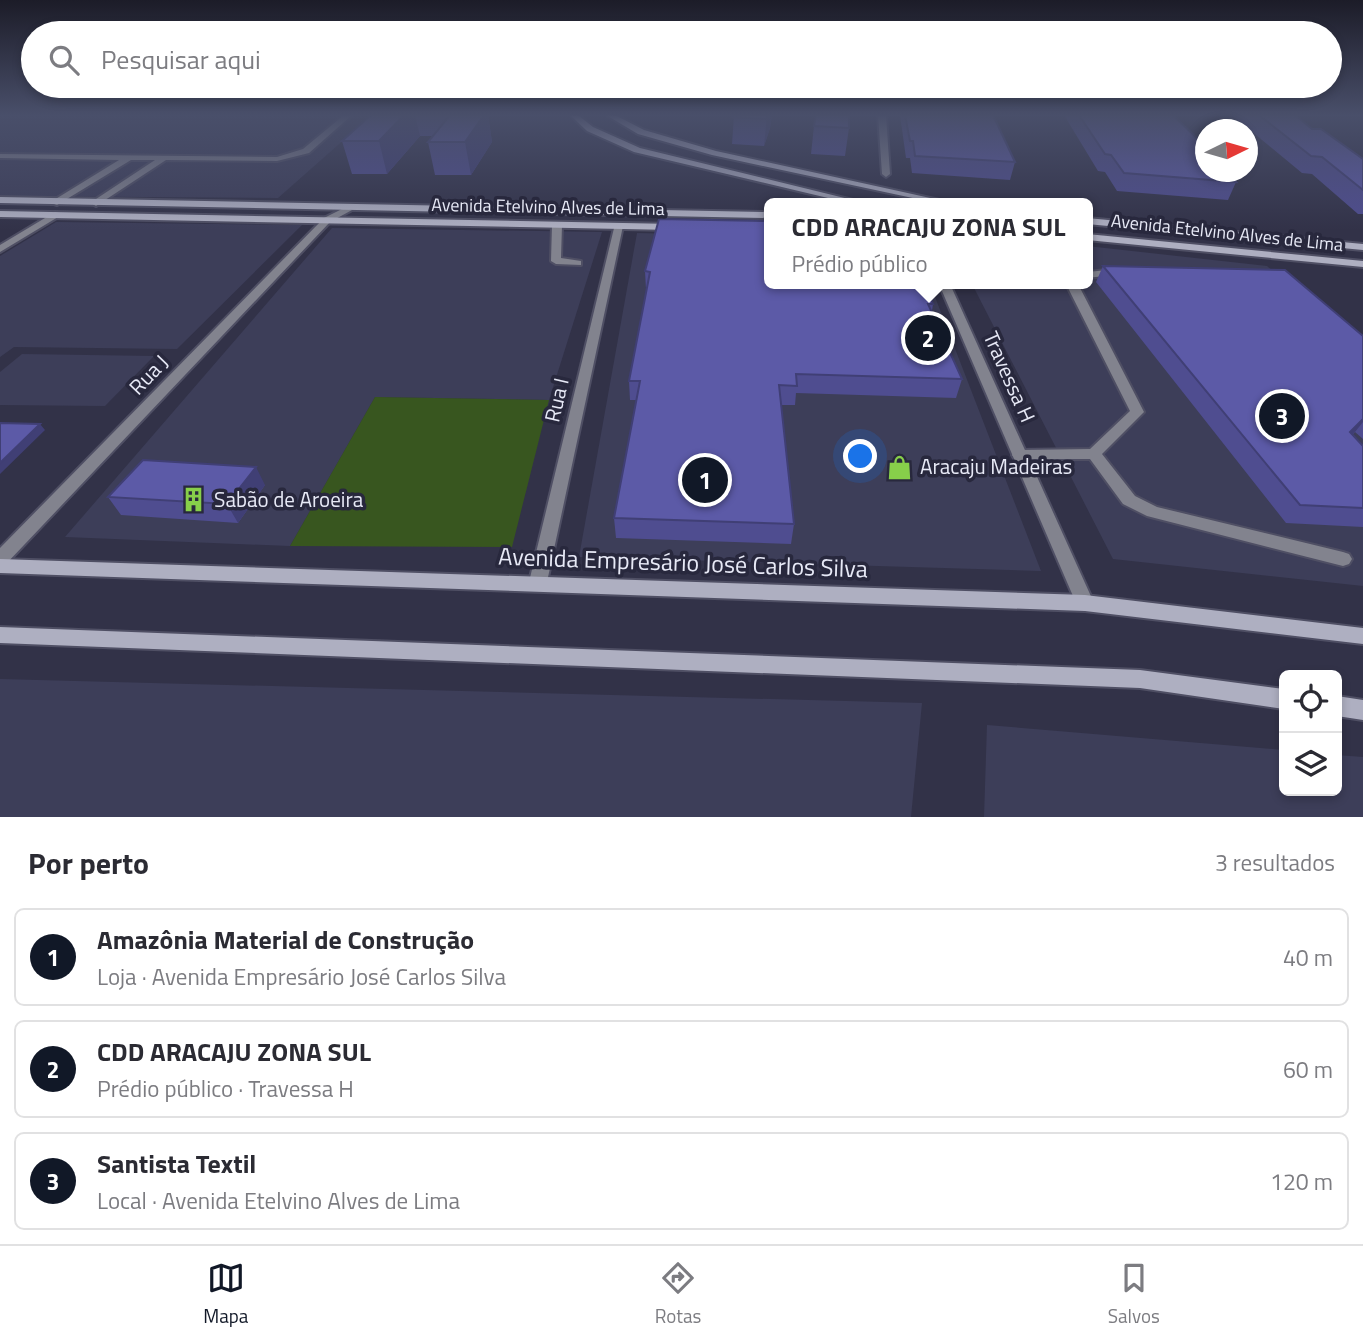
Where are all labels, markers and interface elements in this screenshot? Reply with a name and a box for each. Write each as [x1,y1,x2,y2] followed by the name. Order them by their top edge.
[21,21,1342,98] search box
[101,40,261,79] text: Pesquisar aqui
[45,41,83,79] icon: search
[1195,119,1258,182] north arrow
[431,191,665,222] street label: Avenida Etelvino Alves de Lima
[764,198,1093,289] popup
[792,207,1065,246] text: CDD ARACAJU ZONA SUL
[1110,207,1344,258] street label: Avenida Etelvino Alves de Lima
[792,246,928,281] text: Prédio público
[905,312,951,364] pin: 2
[976,326,1044,427] street label: Travessa H
[121,347,176,402] street label: Rua J
[535,375,577,425] street label: Rua I
[1259,390,1305,442] pin: 3
[843,439,877,473] your location
[920,450,1072,482] place label: Aracaju Madeiras
[886,453,914,481] shop icon: Aracaju Madeiras
[682,454,728,506] pin: 1
[214,483,364,515] place label: Sabão de Aroeira
[180,486,208,514] building icon: Sabão de Aroeira
[498,538,868,586] street label: Avenida Empresário José Carlos Silva
[1279,670,1342,796] map controls
[1279,670,1342,733] button: locate
[1279,733,1342,796] button: layers
[28,840,149,886] text: Por perto
[1215,845,1335,880] text: 3 resultados
[97,920,474,959] text: Amazônia Material de Construção
[47,940,59,975] text: 1
[1283,940,1333,975] text: 40 m
[97,959,506,994] text: Loja · Avenida Empresário José Carlos Silva
[97,1032,371,1071] text: CDD ARACAJU ZONA SUL
[47,1052,59,1087] text: 2
[1283,1052,1333,1087] text: 60 m
[97,1071,354,1106] text: Prédio público · Travessa H
[97,1144,256,1183] text: Santista Textil
[47,1164,59,1199] text: 3
[1270,1164,1333,1199] text: 120 m
[97,1183,460,1218] text: Local · Avenida Etelvino Alves de Lima
[203,1259,248,1330] tab: Mapa
[655,1259,701,1330] tab: Rotas
[1108,1259,1160,1330] tab: Salvos

